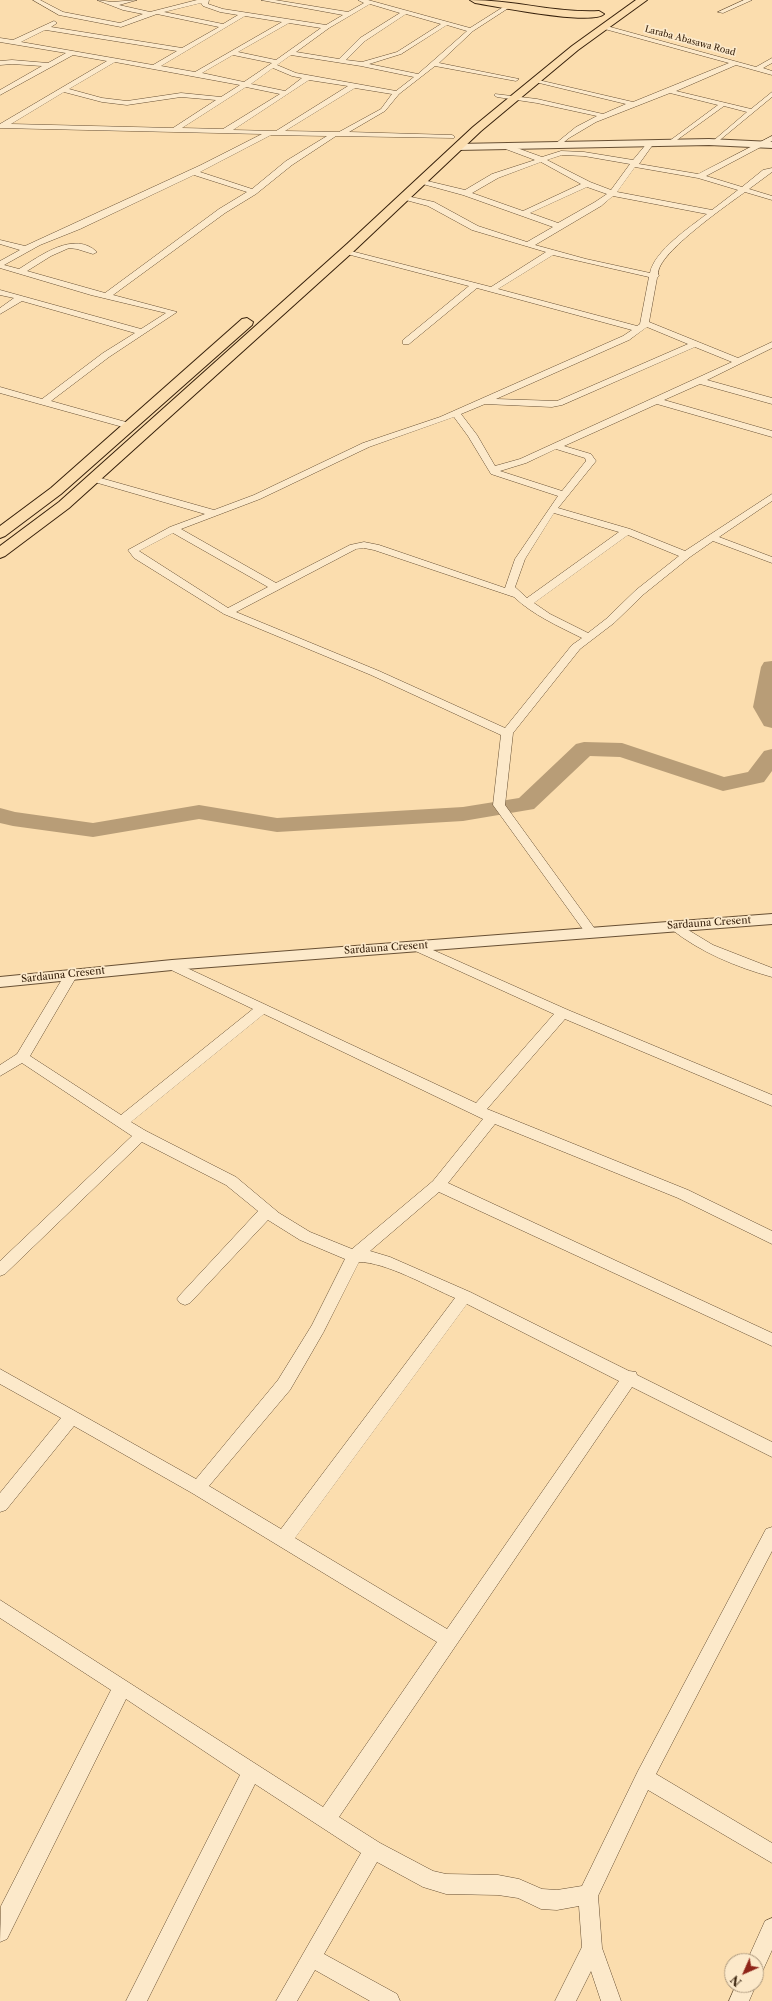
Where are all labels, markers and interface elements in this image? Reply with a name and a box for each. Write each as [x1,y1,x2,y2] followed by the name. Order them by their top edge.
[643,24,737,58] street label: Laraba Abasawa Road
[667,914,751,932] street label: Sardauna Cresent
[344,939,428,957] street label: Sardauna Cresent
[21,965,105,985] street label: Sardauna Cresent
[724,1953,764,1993] north arrow
[728,1972,745,1989] text: N

